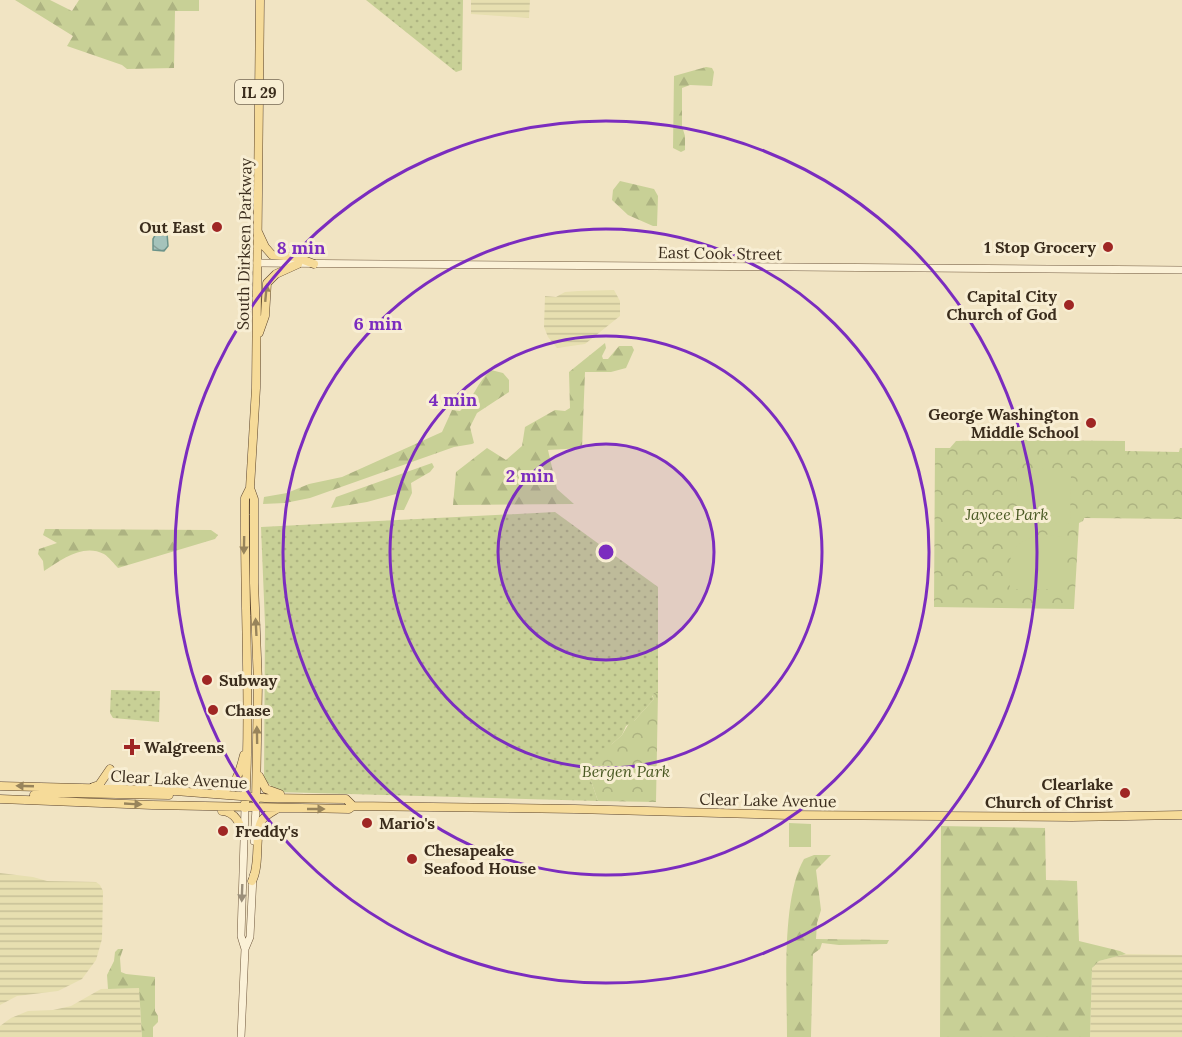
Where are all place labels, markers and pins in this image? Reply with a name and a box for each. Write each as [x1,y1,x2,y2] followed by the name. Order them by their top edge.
[139,217,205,237] place label: Out East
[210,220,224,234] marker: Out East
[984,237,1096,257] place label: 1 Stop Grocery
[1101,240,1115,254] marker: 1 Stop Grocery
[947,286,1057,324] place label: Capital City Church of God
[1062,298,1076,312] marker: Capital City Church of God
[928,404,1079,442] place label: George Washington Middle School
[1084,416,1098,430] marker: George Washington Middle School
[596,542,616,562] centre of rings
[219,670,277,690] place label: Subway
[200,673,214,687] marker: Subway
[225,700,271,720] place label: Chase
[206,703,220,717] marker: Chase
[144,737,224,757] place label: Walgreens
[125,740,139,754] marker: Walgreens
[985,774,1113,812] place label: Clearlake Church of Christ
[1118,786,1132,800] marker: Clearlake Church of Christ
[379,813,435,833] place label: Mario's
[360,816,374,830] marker: Mario's
[235,821,299,841] place label: Freddy's
[216,824,230,838] marker: Freddy's
[424,840,536,878] place label: Chesapeake Seafood House
[405,852,419,866] marker: Chesapeake Seafood House

